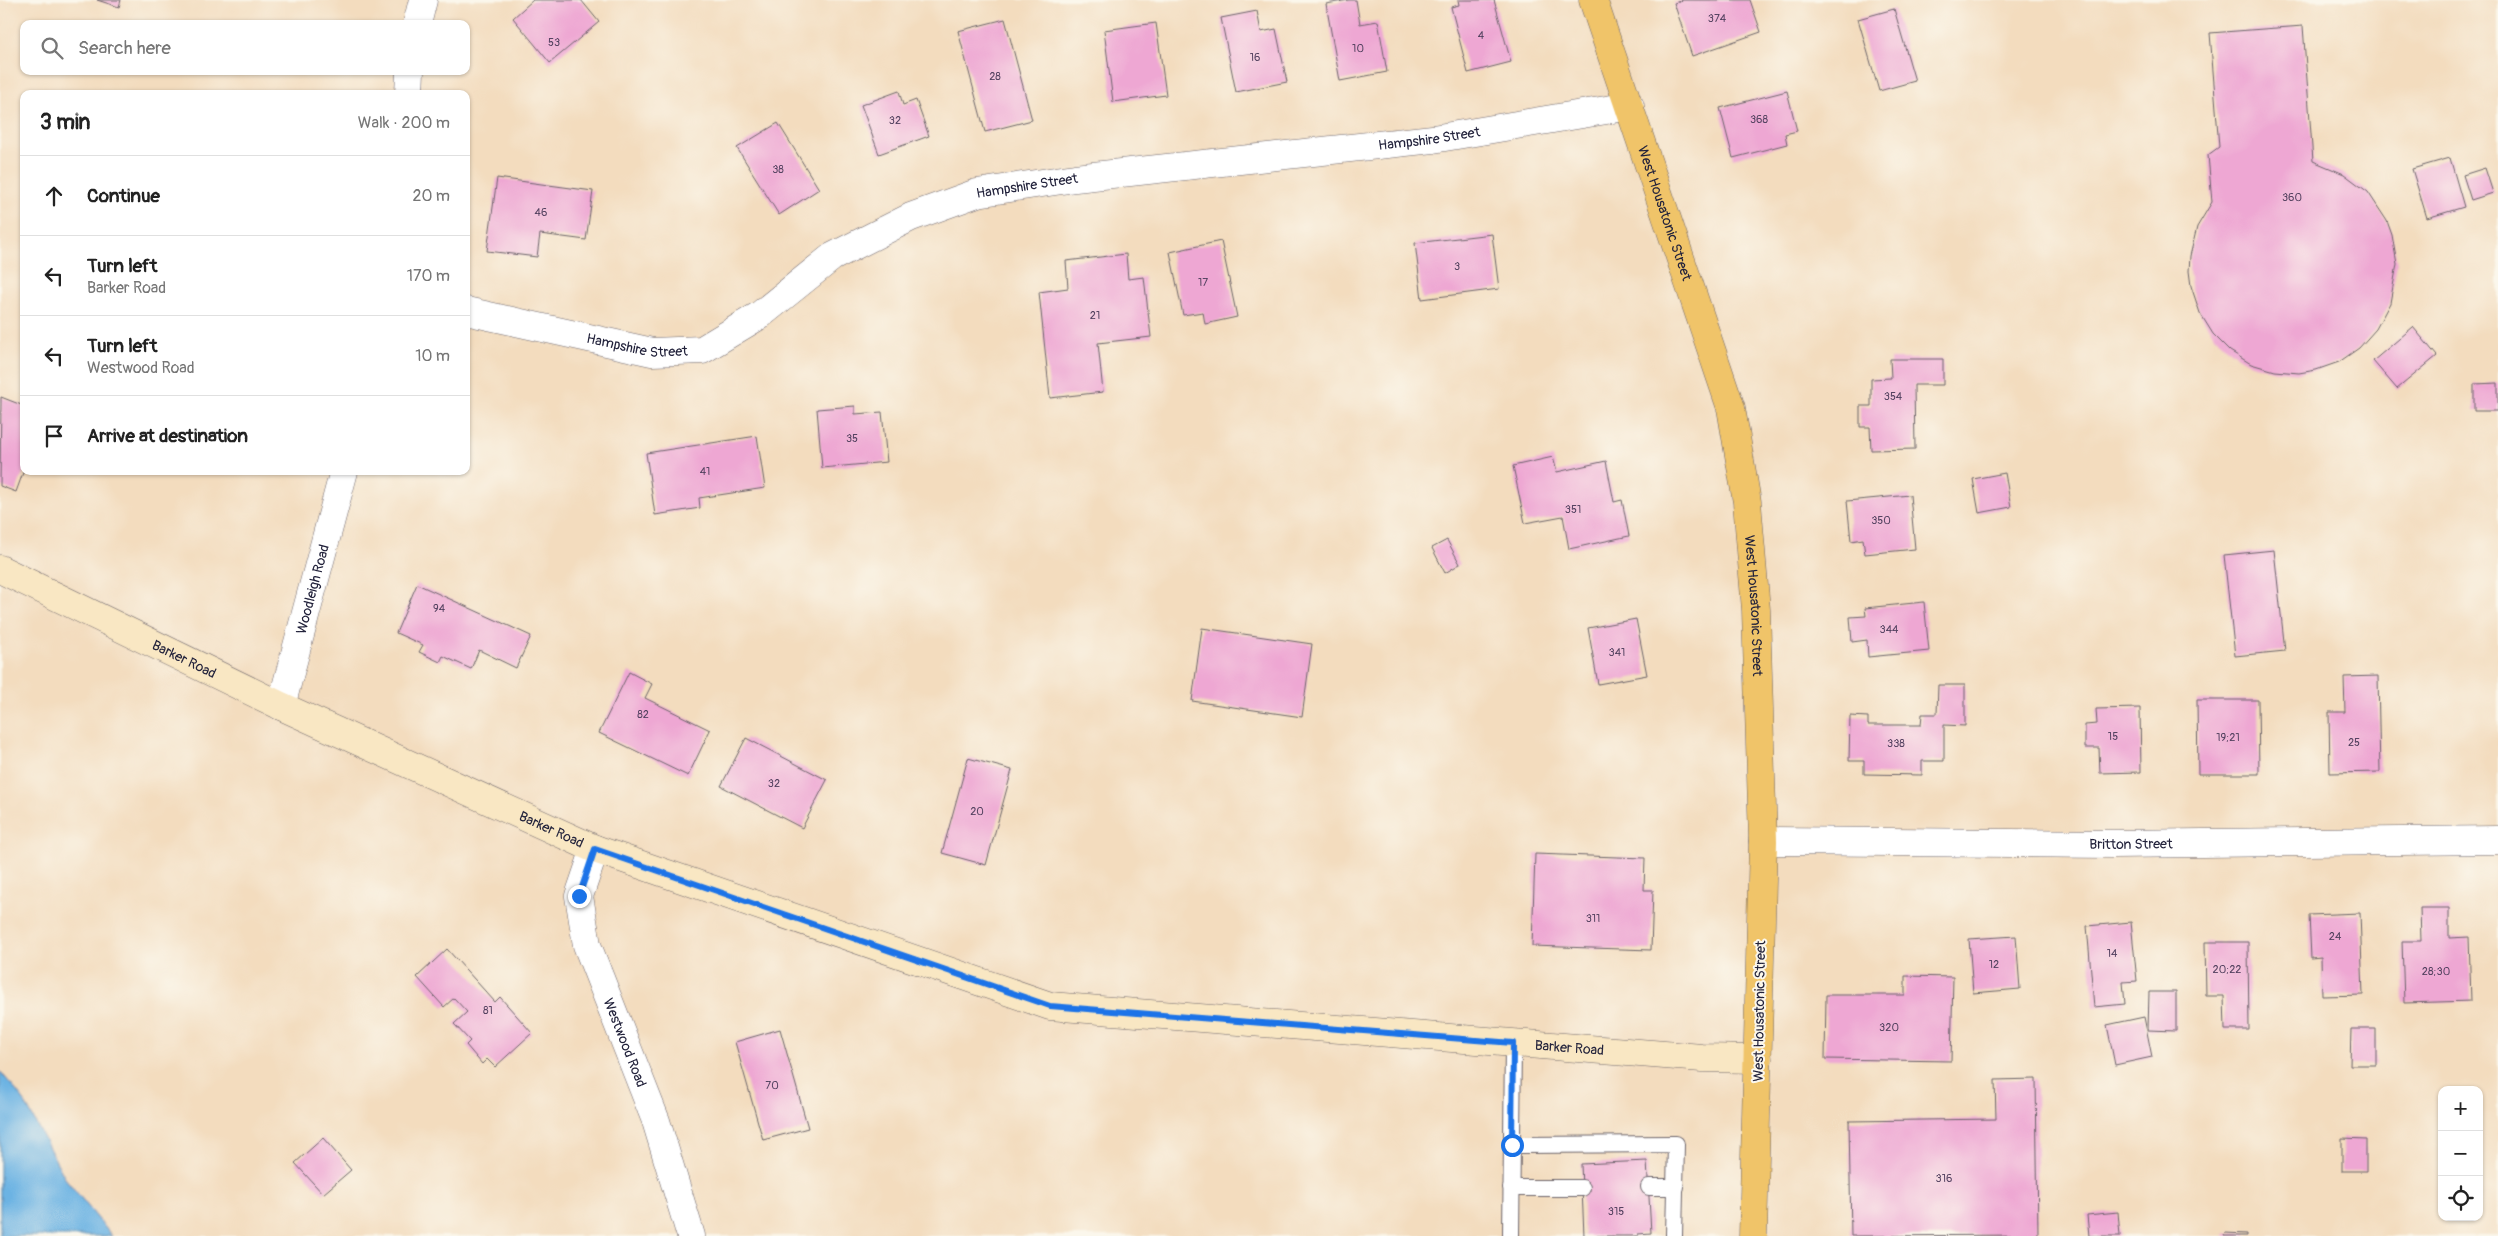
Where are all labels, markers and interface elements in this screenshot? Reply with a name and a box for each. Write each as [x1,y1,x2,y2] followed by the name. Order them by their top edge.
[1708,12,1727,25] house number: 374
[20,20,470,75] search box
[1478,29,1485,42] house number: 4
[38,34,66,62] icon: search
[78,36,171,60] text: Search here
[548,36,560,49] house number: 53
[1352,42,1364,55] house number: 10
[1250,51,1260,64] house number: 16
[989,70,1001,83] house number: 28
[40,109,90,136] text: 3 min
[358,113,450,133] text: Walk · 200 m
[1750,113,1768,126] house number: 368
[889,114,901,127] house number: 32
[1377,123,1482,154] street label: Hampshire Street
[1634,144,1695,283] street label: West Housatonic Street
[772,163,784,176] house number: 38
[975,170,1079,202] street label: Hampshire Street
[40,182,68,210] icon: ahead
[87,184,160,208] text: Continue
[412,186,450,206] text: 20 m
[2282,191,2302,204] house number: 360
[535,206,547,219] house number: 46
[87,254,157,278] text: Turn left
[1454,260,1460,273] house number: 3
[40,262,68,290] icon: left
[407,266,450,286] text: 170 m
[1198,276,1208,289] house number: 17
[87,278,166,298] text: Barker Road
[1090,309,1100,322] house number: 21
[585,330,689,361] street label: Hampshire Street
[87,334,157,358] text: Turn left
[40,342,68,370] icon: left
[415,346,450,366] text: 10 m
[87,358,195,378] text: Westwood Road
[1884,390,1903,403] house number: 354
[40,422,68,450] icon: arrive
[87,424,248,448] text: Arrive at destination
[846,432,858,445] house number: 35
[700,465,710,478] house number: 41
[1565,503,1581,516] house number: 351
[1871,514,1891,527] house number: 350
[1741,534,1766,677] street label: West Housatonic Street
[293,542,333,636] street label: Woodleigh Road
[433,602,446,615] house number: 94
[1880,623,1899,636] house number: 344
[149,636,219,682] street label: Barker Road
[1609,646,1625,659] house number: 341
[637,708,649,721] house number: 82
[2108,730,2118,743] house number: 15
[2216,731,2240,744] house number: 19;21
[2348,736,2360,749] house number: 25
[1887,737,1905,750] house number: 338
[768,777,780,790] house number: 32
[970,805,984,818] house number: 20
[516,808,587,852] street label: Barker Road
[2089,835,2173,853] street label: Britton Street
[568,885,591,908] route end
[1586,912,1600,925] house number: 311
[2329,930,2342,943] house number: 24
[1750,940,1769,1082] street label: West Housatonic Street
[2107,947,2118,960] house number: 14
[1989,958,1999,971] house number: 12
[2212,963,2242,976] house number: 20;22
[2422,965,2450,978] house number: 28;30
[600,996,650,1090] street label: Westwood Road
[483,1004,493,1017] house number: 81
[1879,1021,1899,1034] house number: 320
[1534,1037,1605,1059] street label: Barker Road
[765,1079,779,1092] house number: 70
[2438,1086,2483,1221] map controls
[2438,1086,2483,1131] button: +
[2438,1131,2483,1176] button: −
[1501,1134,1524,1157] route start
[1936,1172,1952,1185] house number: 316
[2438,1176,2483,1221] button: locate
[1608,1205,1624,1218] house number: 315

